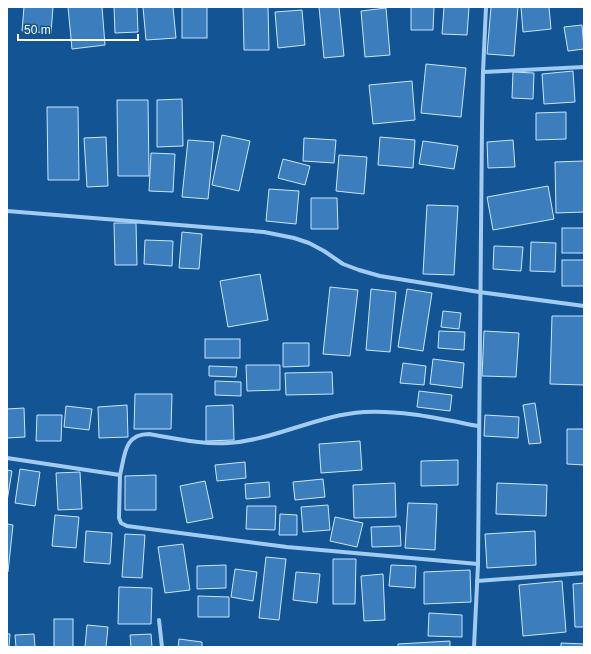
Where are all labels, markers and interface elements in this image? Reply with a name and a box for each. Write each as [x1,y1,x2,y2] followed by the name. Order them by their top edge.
[18,16,138,42] scale bar
[24,23,51,37] text: 50 m

